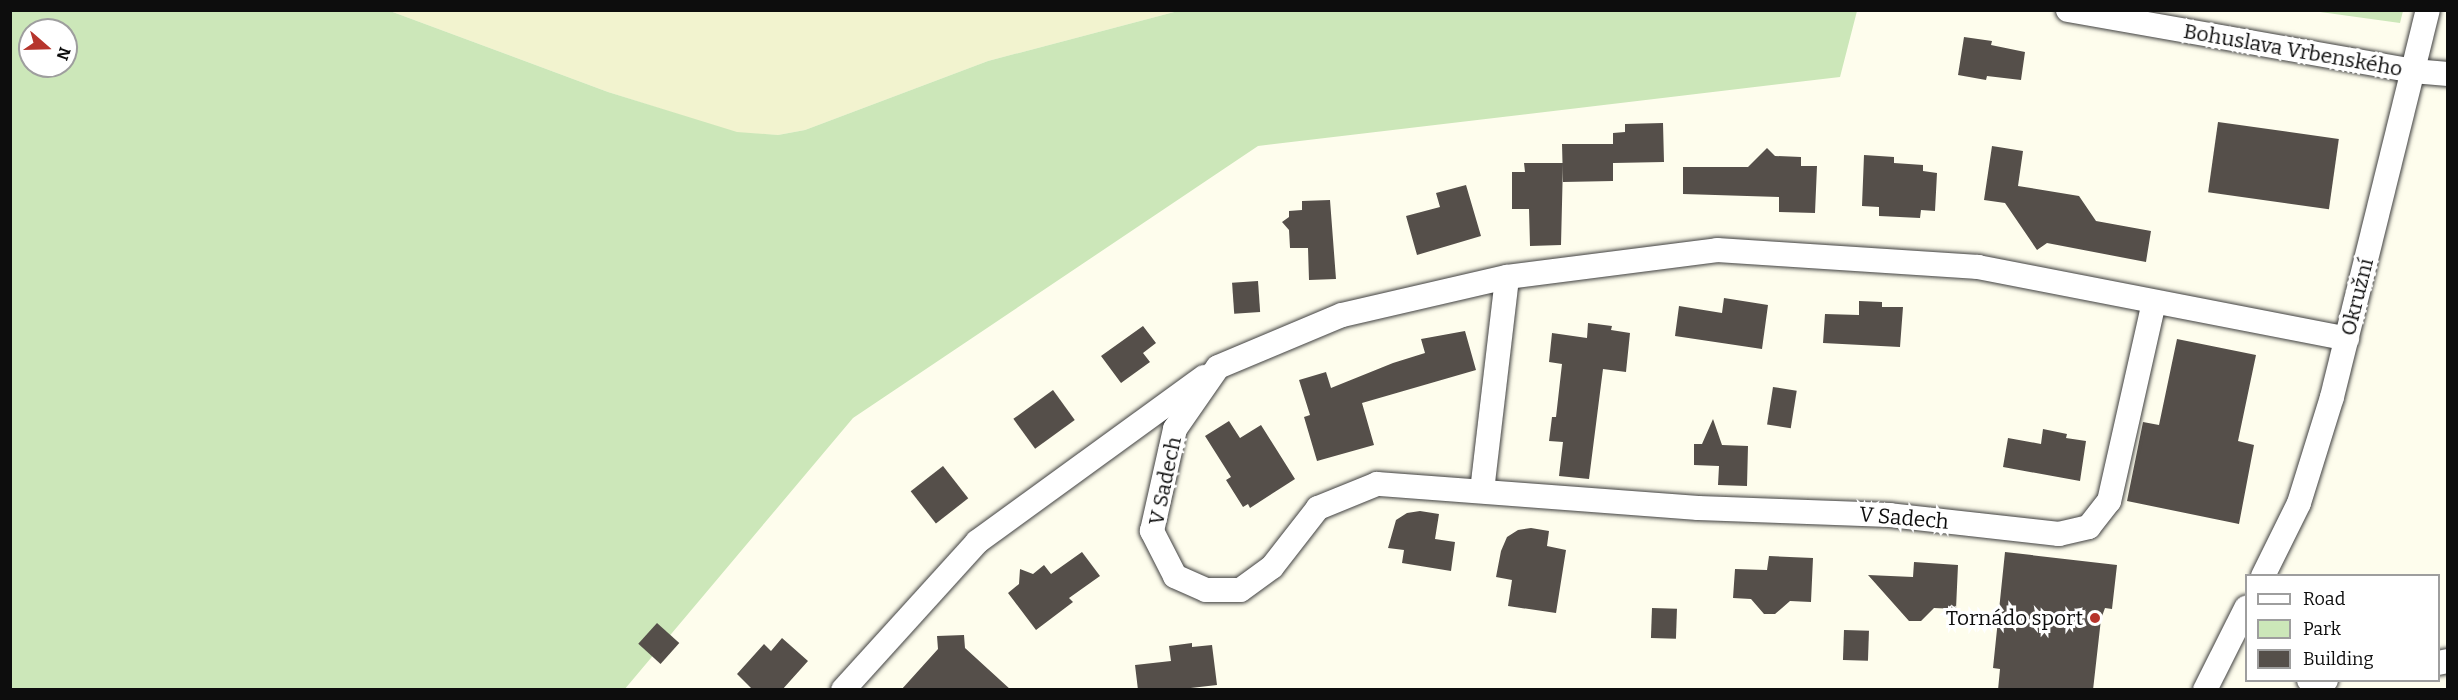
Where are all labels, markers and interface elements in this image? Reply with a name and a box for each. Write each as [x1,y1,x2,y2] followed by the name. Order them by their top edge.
[18,18,78,78] north arrow
[2182,18,2404,82] street label: Bohuslava Vrbenského
[52,45,75,63] text: N
[2335,256,2379,338] street label: Okružní
[1143,434,1187,528] street label: V Sadech
[1858,502,1950,534] street label: V Sadech
[2245,574,2440,682] legend
[2303,588,2345,610] text: Road
[1946,605,2083,631] place label: Tornádo sport
[2088,611,2102,625] marker: Tornádo sport
[2303,618,2341,640] text: Park
[2303,648,2374,670] text: Building

